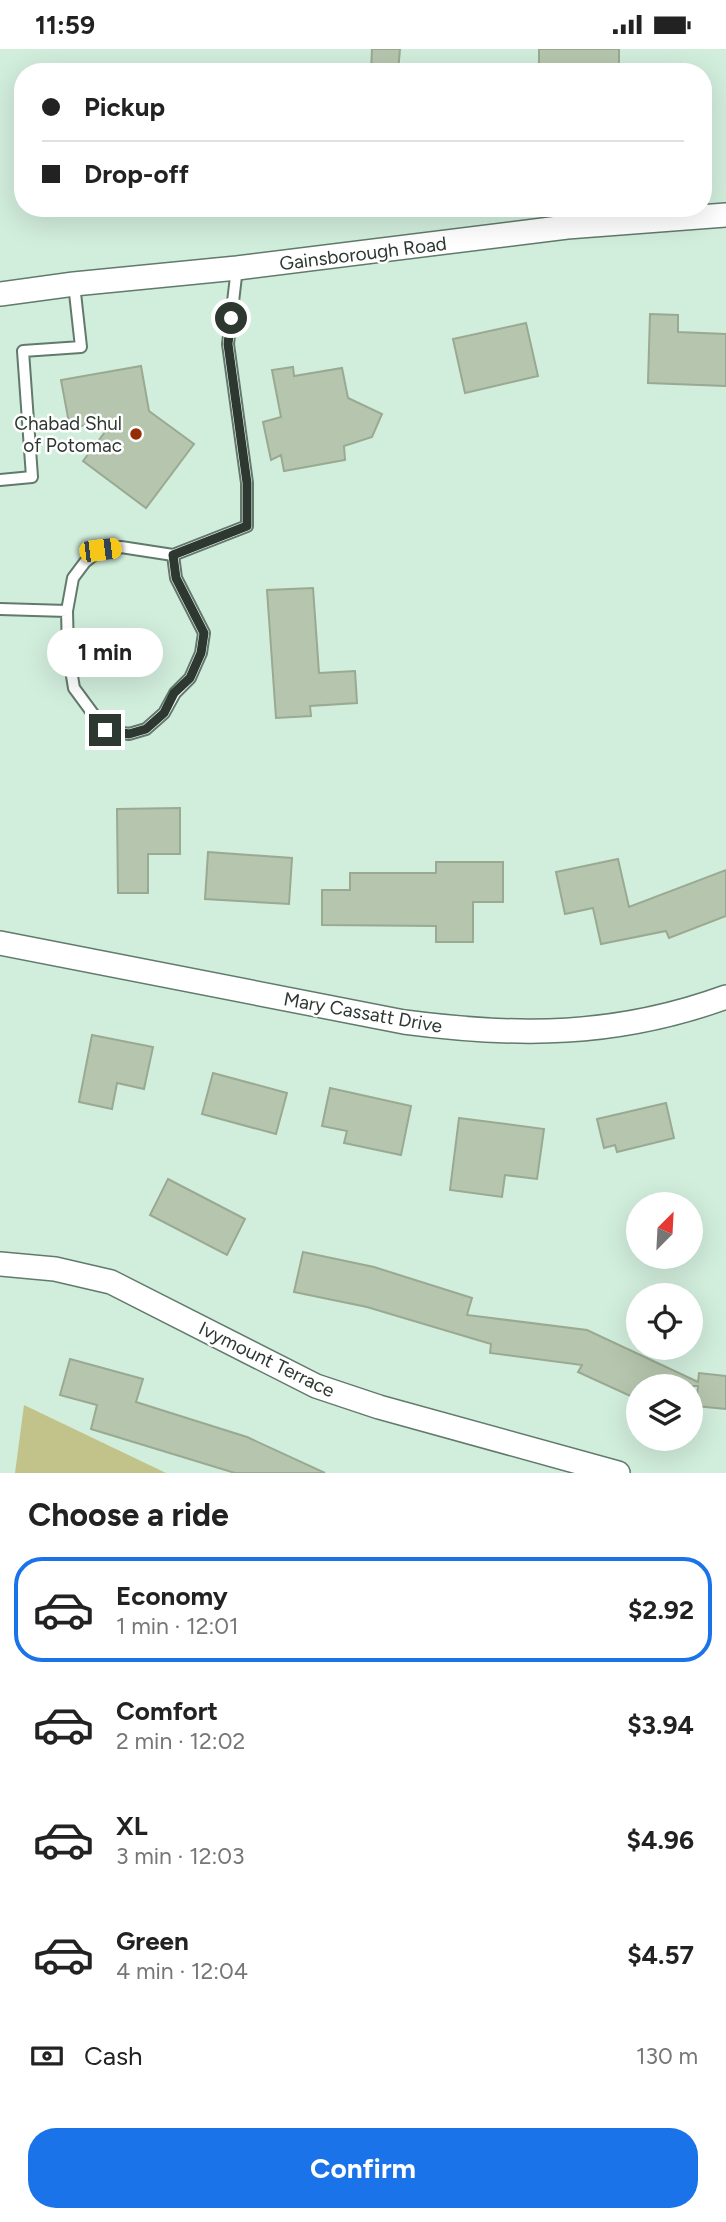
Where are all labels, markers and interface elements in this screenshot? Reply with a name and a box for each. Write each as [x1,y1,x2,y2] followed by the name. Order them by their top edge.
[35,9,95,41] text: 11:59
[84,91,165,123] text: Pickup
[84,158,189,190] text: Drop-off
[278,232,448,275] street label: Gainsborough Road
[215,302,247,334] route start
[14,412,122,457] place label: Chabad Shul of Potomac
[128,426,144,442] marker: Chabad Shul of Potomac
[78,537,123,563] car
[47,629,163,677] callout: 1 min
[78,638,132,666] text: 1 min
[89,714,121,746] route end
[282,987,444,1038] street label: Mary Cassatt Drive
[626,1192,704,1269] north arrow
[626,1192,703,1451] map controls
[626,1283,703,1360] button: locate
[195,1317,338,1402] street label: Ivymount Terrace
[626,1374,703,1451] button: layers
[28,1496,229,1534] text: Choose a ride
[32,1578,95,1641] icon: car
[116,1580,228,1612] text: Economy
[628,1594,694,1626] text: $2.92
[116,1612,239,1640] text: 1 min · 12:01
[32,1693,95,1756] icon: car
[116,1695,218,1727] text: Comfort
[627,1709,694,1741] text: $3.94
[116,1727,245,1755] text: 2 min · 12:02
[32,1808,95,1871] icon: car
[116,1810,148,1842] text: XL
[627,1824,694,1856] text: $4.96
[116,1842,245,1870] text: 3 min · 12:03
[32,1923,95,1986] icon: car
[116,1925,189,1957] text: Green
[627,1939,694,1971] text: $4.57
[116,1957,248,1985] text: 4 min · 12:04
[28,2037,66,2075] icon: cash
[84,2040,143,2072] text: Cash
[636,2042,698,2070] text: 130 m
[28,2128,698,2208] button: Confirm

